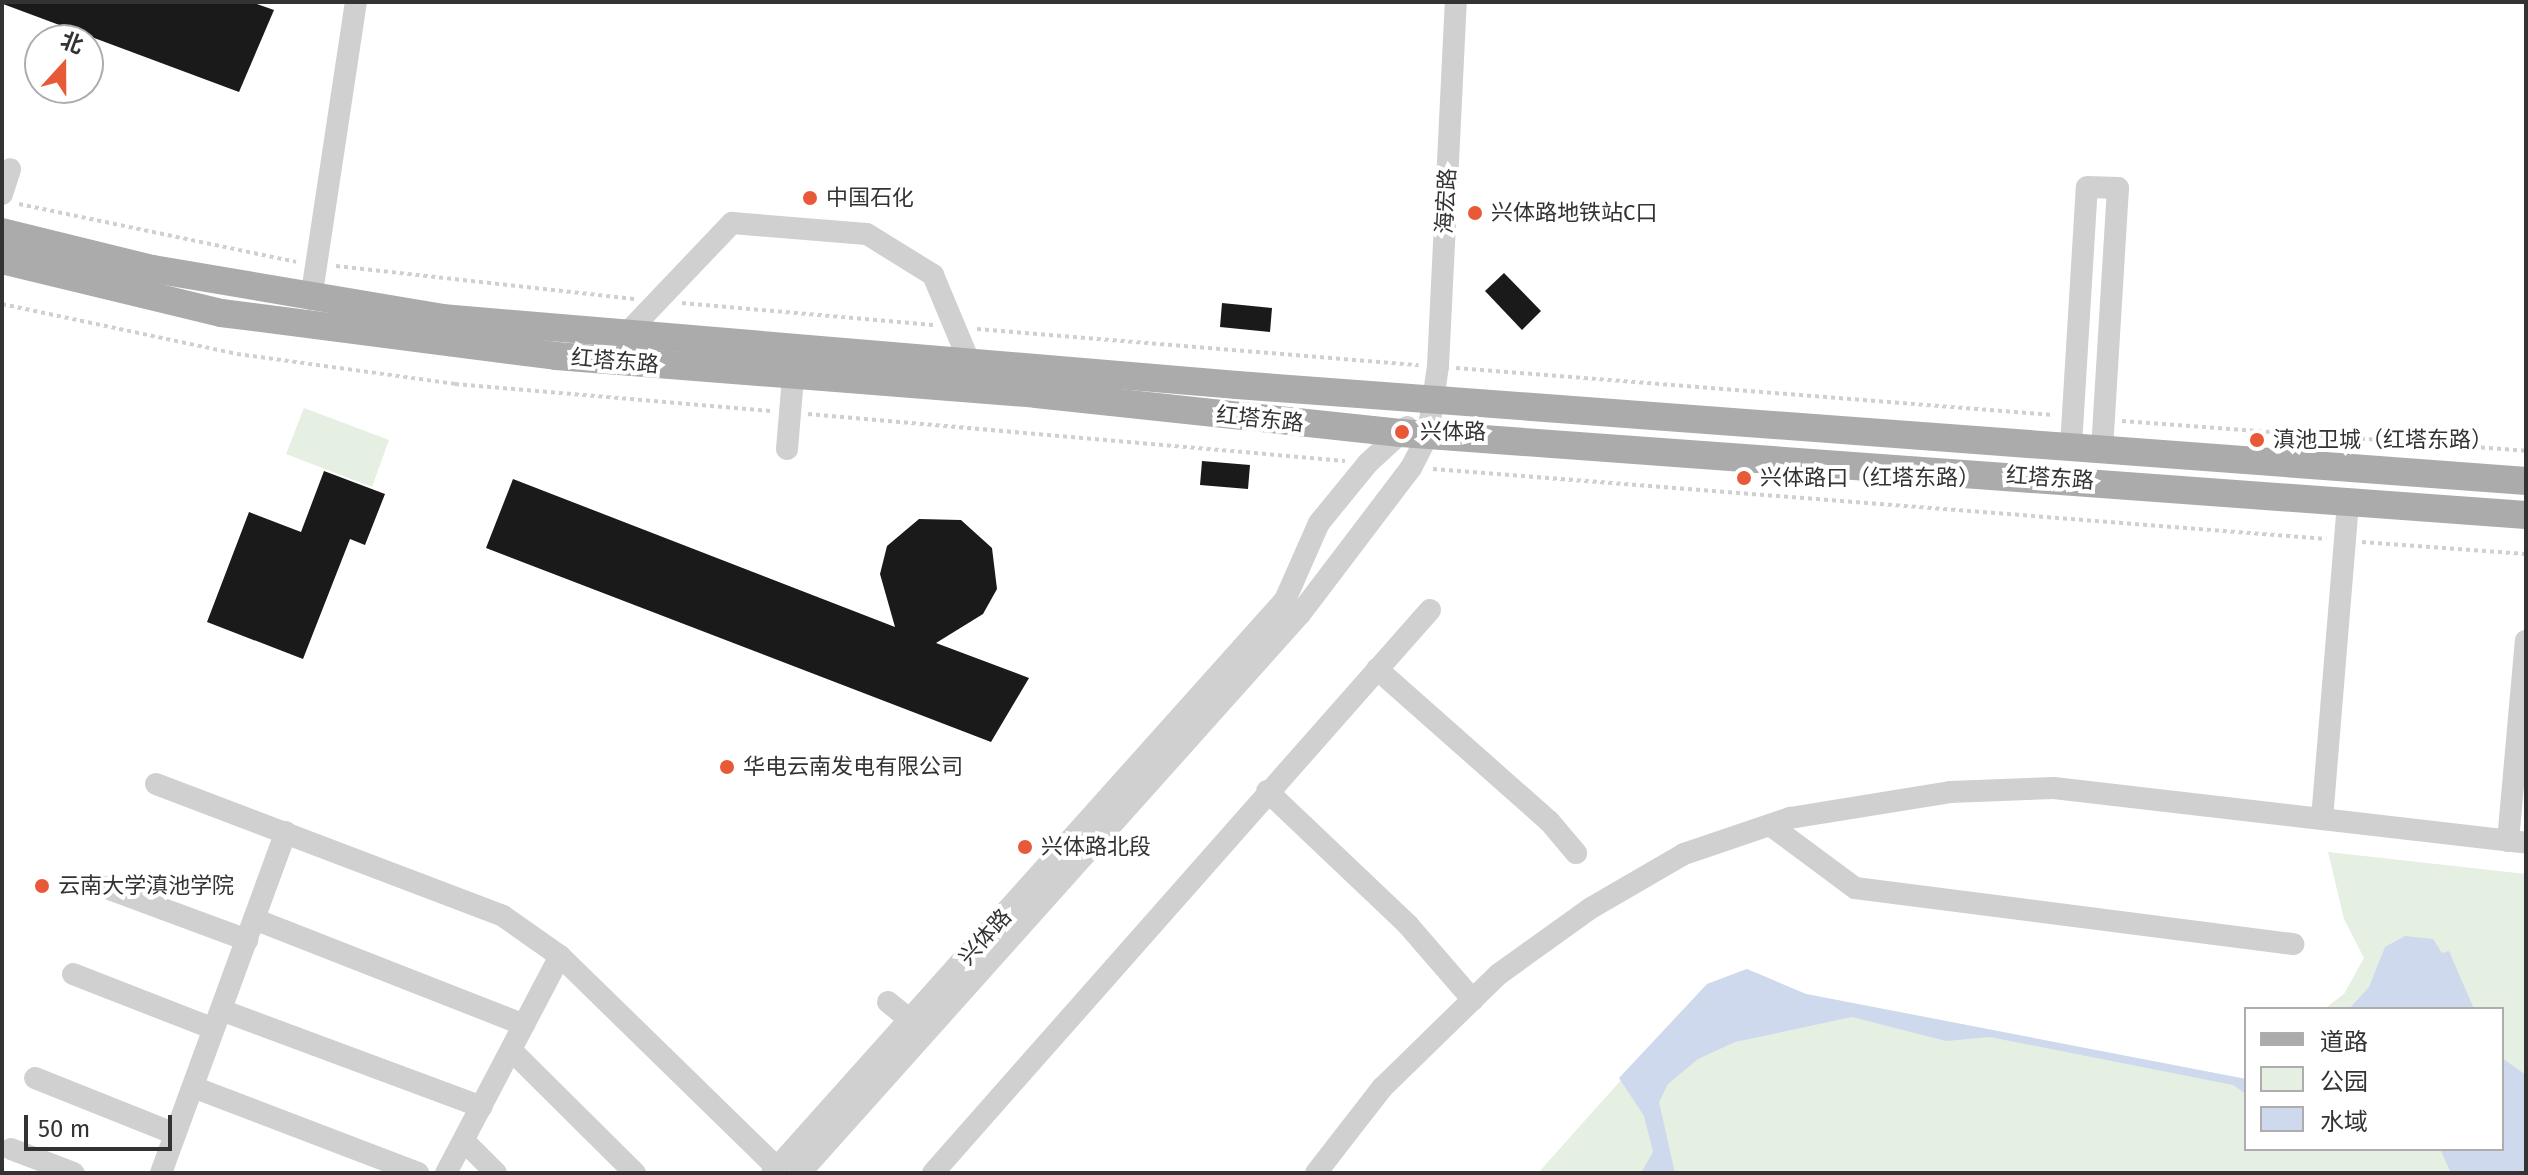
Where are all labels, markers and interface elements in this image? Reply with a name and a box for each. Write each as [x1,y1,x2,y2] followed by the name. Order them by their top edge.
[24,24,104,104] north arrow
[57,26,87,60] text: 北
[1431,167,1461,235] street label: 海宏路
[826,185,914,211] place label: 中国石化
[801,189,819,207] marker: 中国石化
[1491,200,1657,226] place label: 兴体路地铁站C口
[1466,204,1484,222] marker: 兴体路地铁站C口
[570,344,660,378] street label: 红塔东路
[1215,401,1305,437] street label: 红塔东路
[1420,419,1486,445] place label: 兴体路
[1391,421,1413,443] marker: 兴体路
[2273,427,2493,453] place label: 滇池卫城（红塔东路）
[2248,431,2266,449] marker: 滇池卫城（红塔东路）
[2005,462,2095,494] street label: 红塔东路
[1760,465,1980,491] place label: 兴体路口（红塔东路）
[1735,469,1753,487] marker: 兴体路口（红塔东路）
[743,754,963,780] place label: 华电云南发电有限公司
[718,758,736,776] marker: 华电云南发电有限公司
[1041,834,1151,860] place label: 兴体路北段
[1016,838,1034,856] marker: 兴体路北段
[58,873,234,899] place label: 云南大学滇池学院
[33,877,51,895] marker: 云南大学滇池学院
[953,904,1017,970] street label: 兴体路
[2244,1007,2504,1151] legend
[2320,1028,2368,1056] text: 道路
[2320,1068,2368,1096] text: 公园
[28,1099,176,1149] scale bar
[2320,1108,2368,1136] text: 水域
[38,1115,90,1143] text: 50 m

